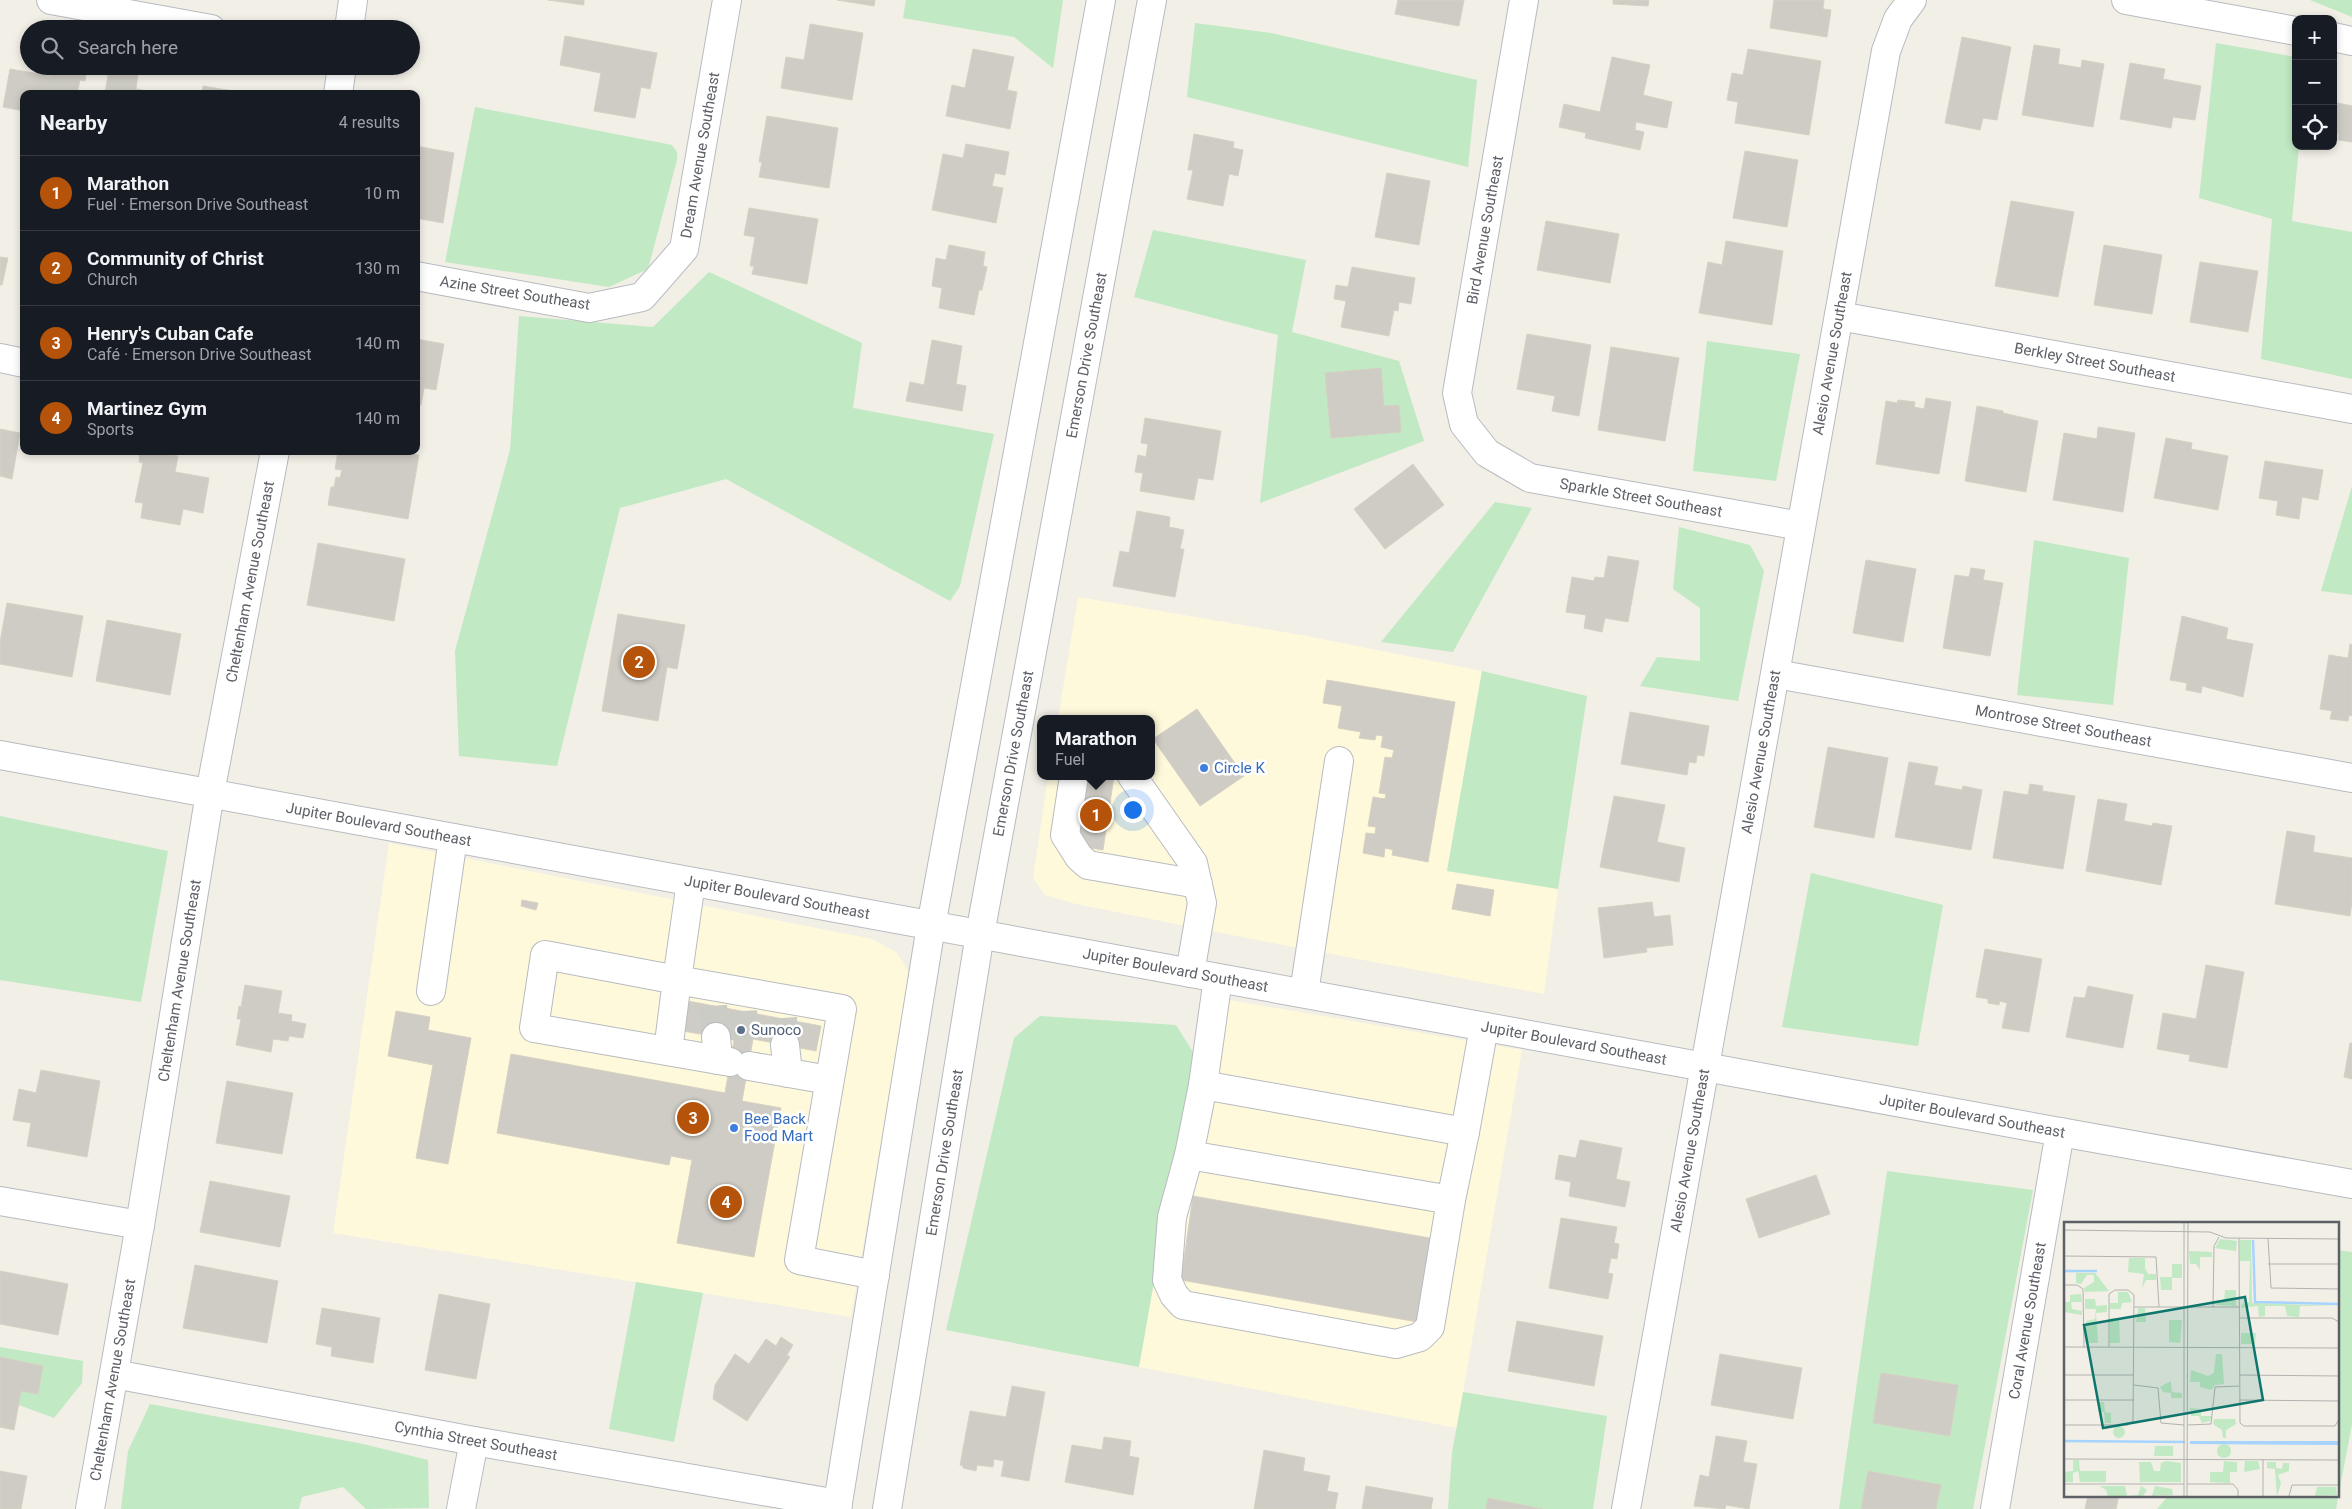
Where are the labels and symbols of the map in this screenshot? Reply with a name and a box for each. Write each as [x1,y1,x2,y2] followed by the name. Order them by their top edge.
[677,71,723,240] street label: Dream Avenue Southeast
[1463,154,1507,306] street label: Bird Avenue Southeast
[1809,270,1856,436] street label: Alesio Avenue Southeast
[1062,271,1111,440] street label: Emerson Drive Southeast
[439,272,592,314] street label: Azine Street Southeast
[2013,339,2177,386] street label: Berkley Street Southeast
[1558,474,1724,521] street label: Sparkle Street Southeast
[222,479,278,684] street label: Cheltenham Avenue Southeast
[623,643,655,681] pin: 2
[989,669,1037,838] street label: Emerson Drive Southeast
[1738,669,1784,835] street label: Alesio Avenue Southeast
[1974,701,2153,751] street label: Montrose Street Southeast
[1214,759,1266,777] place label: Circle K
[1198,762,1210,774] marker: Circle K
[1080,796,1112,834] pin: 1
[1120,797,1146,823] your location
[284,799,473,850] street label: Jupiter Boulevard Southeast
[683,871,871,923] street label: Jupiter Boulevard Southeast
[154,878,205,1083] street label: Cheltenham Avenue Southeast
[1081,944,1270,996] street label: Jupiter Boulevard Southeast
[1480,1017,1668,1069] street label: Jupiter Boulevard Southeast
[751,1021,801,1039] place label: Sunoco
[735,1024,747,1036] marker: Sunoco
[1666,1067,1713,1234] street label: Alesio Avenue Southeast
[922,1068,967,1237] street label: Emerson Drive Southeast
[1878,1090,2067,1142] street label: Jupiter Boulevard Southeast
[677,1099,709,1137] pin: 3
[744,1110,813,1145] place label: Bee Back Food Mart
[728,1122,740,1134] marker: Bee Back Food Mart
[710,1183,742,1221] pin: 4
[2064,1222,2340,1496] inset map
[2005,1241,2050,1401] street label: Coral Avenue Southeast
[86,1278,139,1482] street label: Cheltenham Avenue Southeast
[393,1417,559,1464] street label: Cynthia Street Southeast

